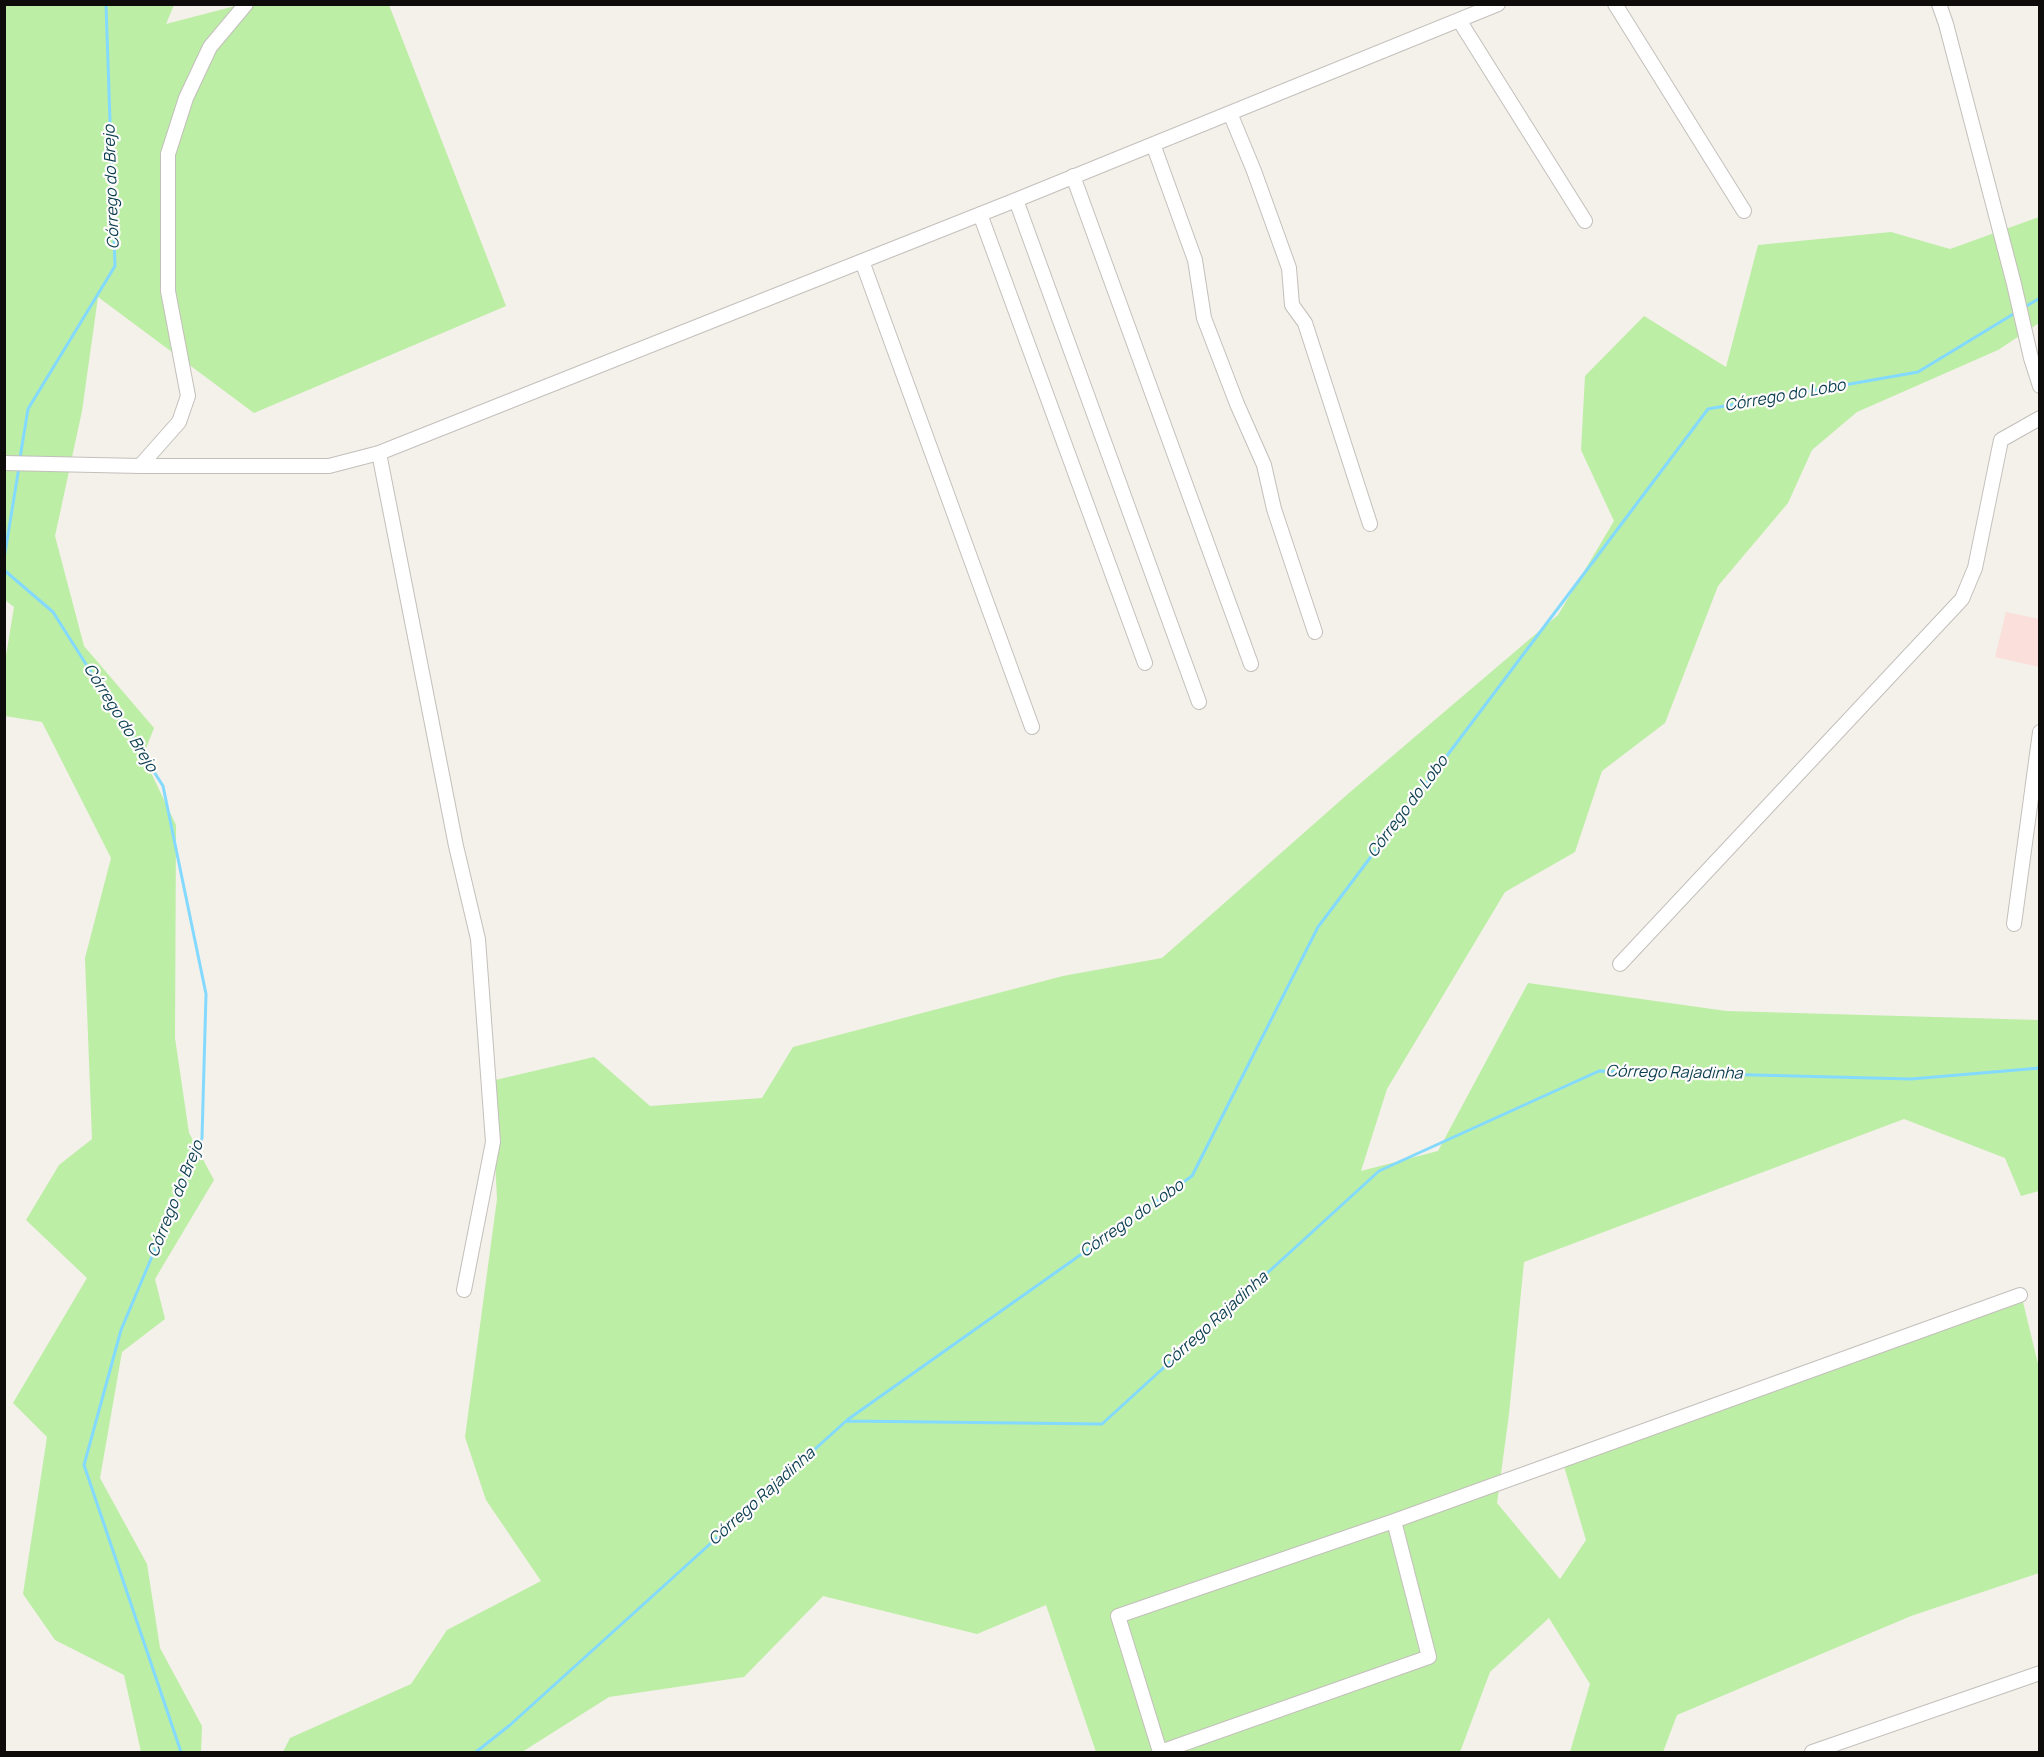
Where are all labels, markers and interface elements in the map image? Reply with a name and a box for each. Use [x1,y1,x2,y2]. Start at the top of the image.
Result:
water label: Córrego do Brejo [100,125,124,249]
water label: Córrego do Lobo [1723,376,1847,416]
water label: Córrego do Brejo [79,660,161,776]
water label: Córrego do Lobo [1363,752,1453,862]
water label: Córrego Rajadinha [1605,1062,1743,1084]
water label: Córrego do Brejo [144,1138,208,1260]
water label: Córrego do Lobo [1076,1176,1188,1262]
water label: Córrego Rajadinha [1158,1268,1272,1374]
water label: Córrego Rajadinha [705,1444,819,1550]

